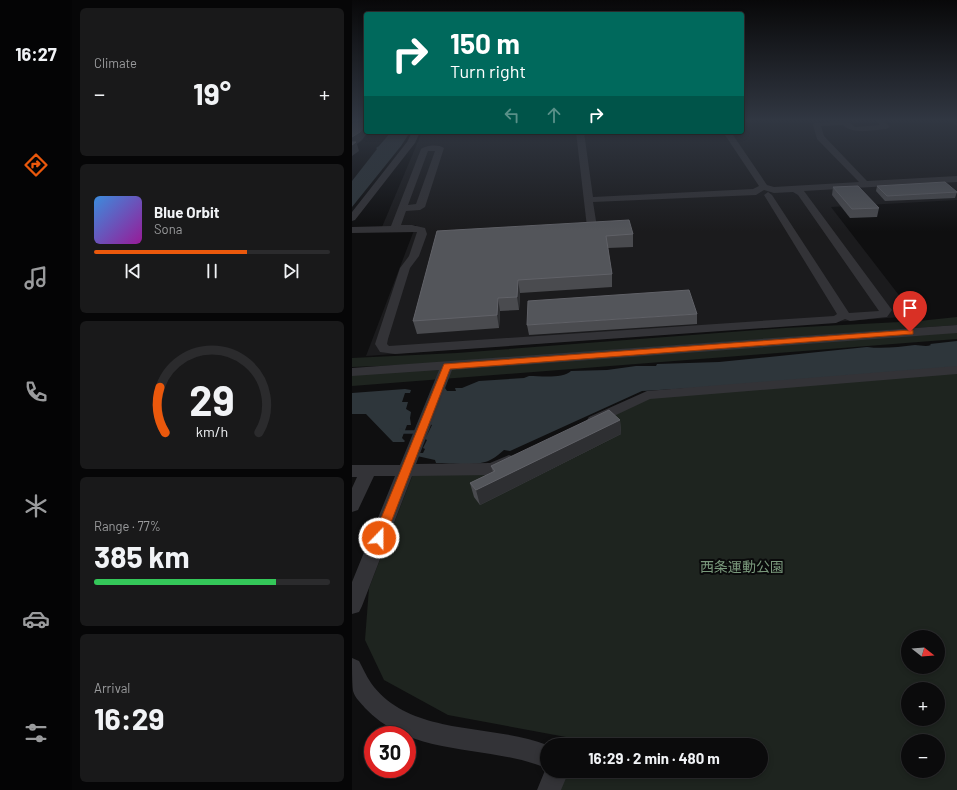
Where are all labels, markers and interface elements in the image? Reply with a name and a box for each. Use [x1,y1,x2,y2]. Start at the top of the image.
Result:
text: 150 m [450,26,520,60]
icon: right [384,28,436,80]
text: 16:27 [15,43,57,65]
text: Climate [94,55,137,71]
text: Turn right [450,60,526,82]
text: 19° [193,75,231,111]
text: − [94,80,105,106]
text: + [319,80,330,106]
icon: left [501,104,523,126]
icon: ahead [543,104,565,126]
icon: right [585,104,607,126]
icon: directions [22,151,50,179]
text: Blue Orbit [154,203,219,221]
text: Sona [154,221,182,237]
icon: previous [122,260,144,282]
icon: pause [201,260,223,282]
icon: next [280,260,302,282]
icon: music [22,264,50,292]
pin [893,291,927,332]
icon: arrive [899,297,921,319]
text: 29 [189,374,235,424]
icon: phone [22,378,50,406]
text: km/h [196,423,228,440]
icon: climate [22,492,50,520]
position arrow [358,517,400,559]
text: Range · 77% [94,518,161,534]
text: 385 km [94,538,190,574]
park label: 西条運動公園 [700,558,784,575]
icon: car [22,605,50,633]
north arrow [901,630,945,674]
map controls [901,630,945,778]
text: Arrival [94,680,130,696]
button: + [901,682,945,726]
text: 16:29 [94,700,164,736]
icon: filters [22,719,50,747]
speed limit sign: 30 [364,726,416,778]
button: − [901,734,945,778]
text: 16:29 · 2 min · 480 m [588,749,720,767]

